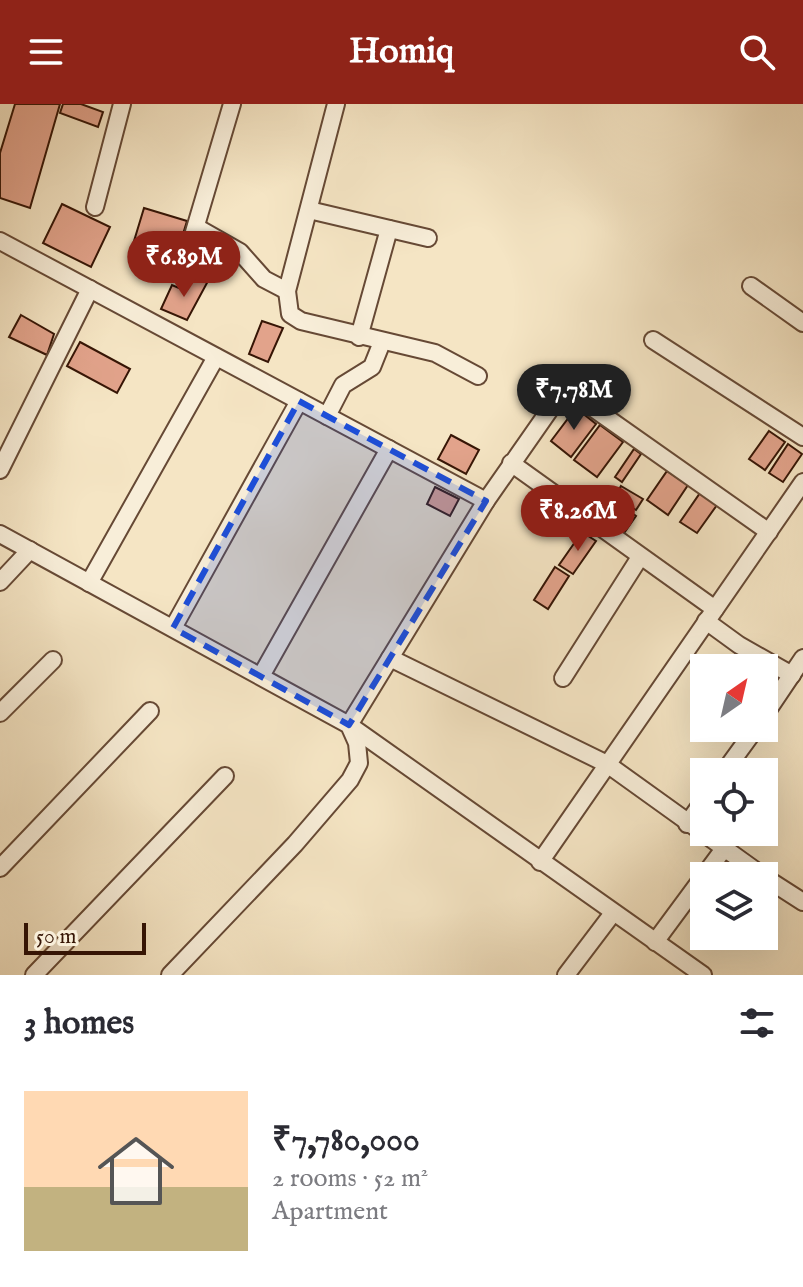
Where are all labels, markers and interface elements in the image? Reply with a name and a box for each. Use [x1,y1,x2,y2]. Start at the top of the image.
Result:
text: Homiq [349,29,454,75]
icon: menu [24,30,68,74]
icon: search [735,30,779,74]
pin: ₹6.89M [119,231,249,299]
text: ₹6.89M [145,240,223,273]
pin: ₹7.78M [509,364,639,432]
text: ₹7.78M [535,373,613,406]
pin: ₹8.26M [513,485,643,553]
text: ₹8.26M [539,494,617,527]
north arrow [690,654,778,742]
map controls [690,654,778,950]
button: locate [690,758,778,846]
button: layers [690,862,778,950]
scale bar [24,919,146,955]
text: 50 m [36,923,77,951]
icon: filters [735,1001,779,1045]
text: 3 homes [24,1002,134,1045]
text: ₹7,780,000 [272,1119,420,1162]
icon: home [88,1123,184,1219]
text: 2 rooms · 52 m² [272,1162,428,1195]
text: Apartment [272,1195,388,1228]

